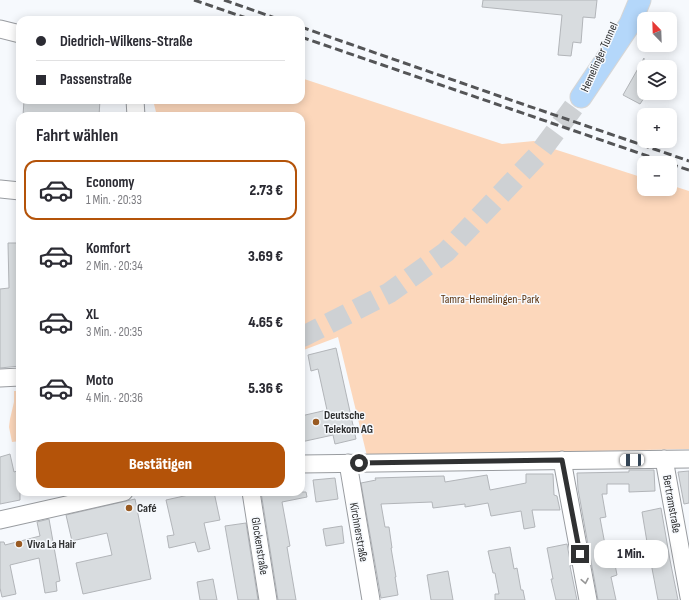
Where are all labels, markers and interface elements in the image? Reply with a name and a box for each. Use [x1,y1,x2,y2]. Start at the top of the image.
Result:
north arrow [637,12,677,52]
map controls [637,12,677,196]
street label: Hemelinger Tunnel [577,20,621,94]
text: Diedrich-Wilkens-Straße [60,32,193,51]
button: layers [637,60,677,100]
text: Passenstraße [60,70,132,89]
button: + [637,108,677,148]
text: Fahrt wählen [36,125,118,146]
button: − [637,156,677,196]
icon: car [38,172,74,208]
text: Economy [86,173,135,192]
text: 2.73 € [249,181,283,200]
text: 1 Min. · 20:33 [86,192,142,208]
icon: car [38,238,74,274]
text: Komfort [86,239,130,258]
text: 3.69 € [248,247,283,266]
text: 2 Min. · 20:34 [86,258,143,274]
park label: Tamra-Hemelingen-Park [441,292,540,307]
icon: car [38,304,74,340]
text: XL [86,305,99,324]
text: 4.65 € [248,313,283,332]
text: 3 Min. · 20:35 [86,324,143,340]
icon: car [38,370,74,406]
text: Moto [86,371,113,390]
text: 5.36 € [248,379,283,398]
text: 4 Min. · 20:36 [86,390,143,406]
place label: Deutsche Telekom AG [324,408,373,437]
marker: Deutsche Telekom AG [311,417,321,427]
button: Bestätigen [36,442,285,488]
route start [350,454,368,472]
car [620,454,644,466]
street label: Bertramstraße [659,474,684,534]
place label: Café [137,501,157,516]
street label: Kirchnerstraße [346,501,371,563]
marker: Café [124,503,134,513]
street label: Glockenstraße [248,516,271,576]
place label: Viva La Hair [27,537,76,552]
marker: Viva La Hair [14,539,24,549]
callout: 1 Min. [594,540,668,568]
route end [571,545,589,563]
text: 1 Min. [617,546,645,562]
one-way arrow [580,578,588,584]

